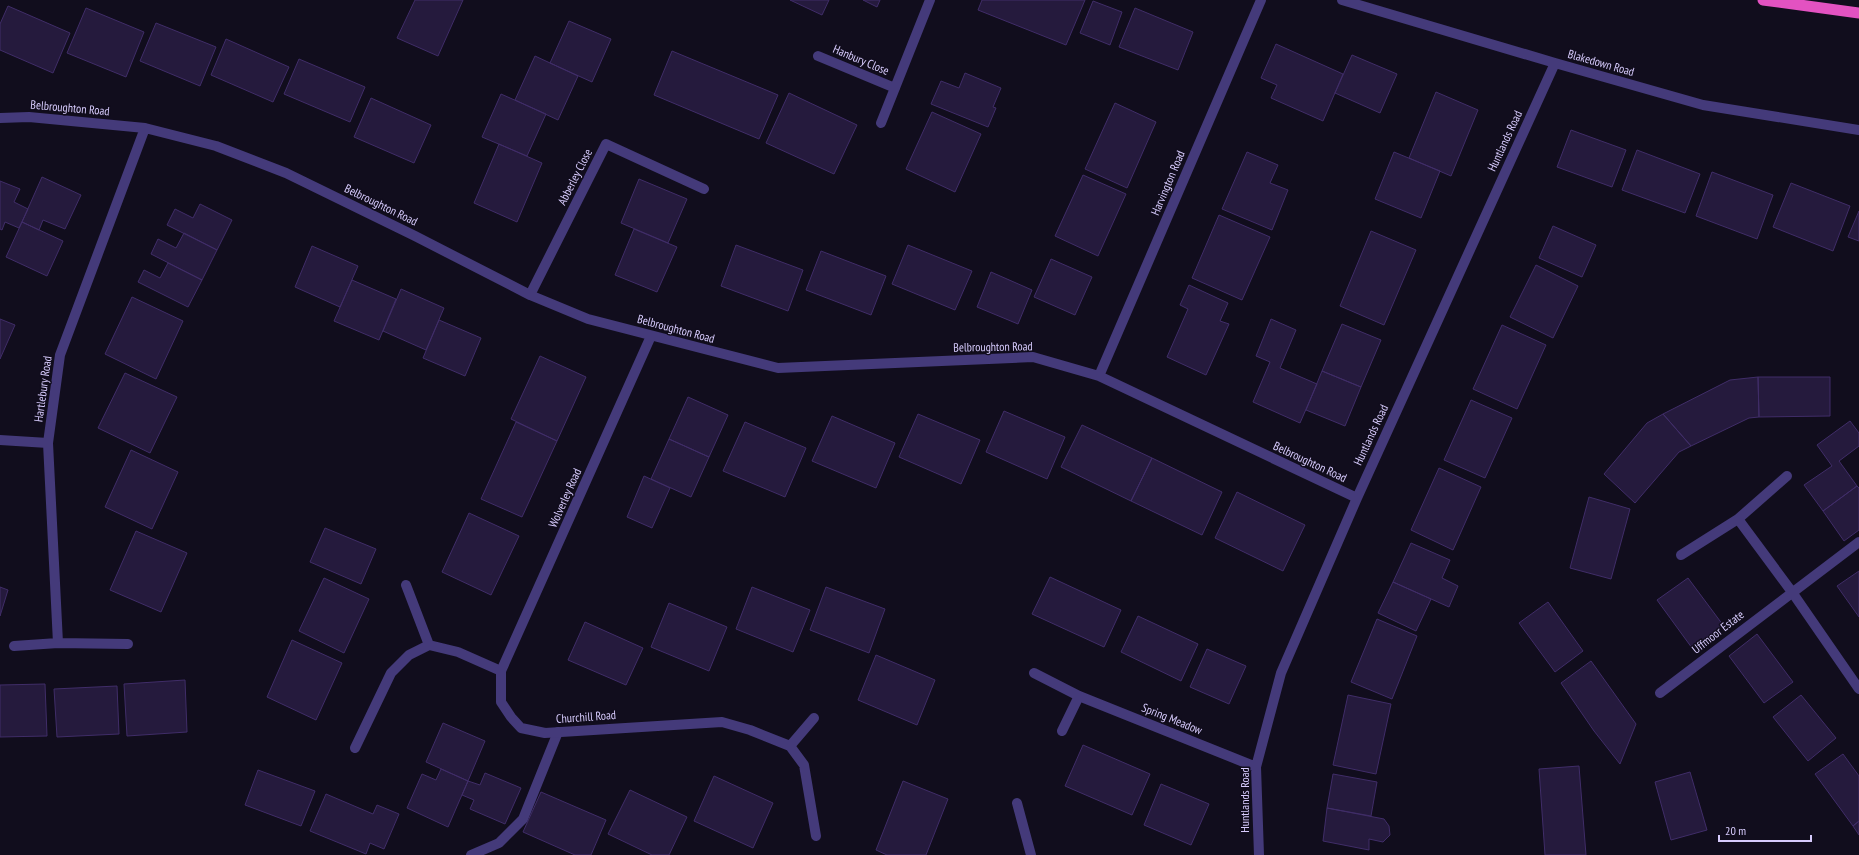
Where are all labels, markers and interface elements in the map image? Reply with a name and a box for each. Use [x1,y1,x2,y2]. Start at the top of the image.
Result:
street label: Hanbury Close [831,41,892,78]
street label: Blakedown Road [1566,46,1636,79]
street label: Belbroughton Road [30,97,110,118]
street label: Huntlands Road [1484,108,1525,174]
street label: Abberley Close [554,146,595,207]
street label: Harvington Road [1147,148,1188,217]
street label: Belbroughton Road [342,180,420,229]
street label: Belbroughton Road [636,311,716,346]
street label: Belbroughton Road [953,338,1033,355]
street label: Hartlebury Road [30,355,55,423]
street label: Huntlands Road [1350,402,1391,468]
street label: Belbroughton Road [1271,438,1349,485]
street label: Wolverley Road [545,466,584,530]
street label: Uffmoor Estate [1689,607,1747,657]
street label: Spring Meadow [1140,700,1206,738]
street label: Churchill Road [555,707,616,726]
street label: Huntlands Road [1237,767,1252,833]
scale bar [1719,817,1811,843]
text: 20 m [1725,823,1746,838]

